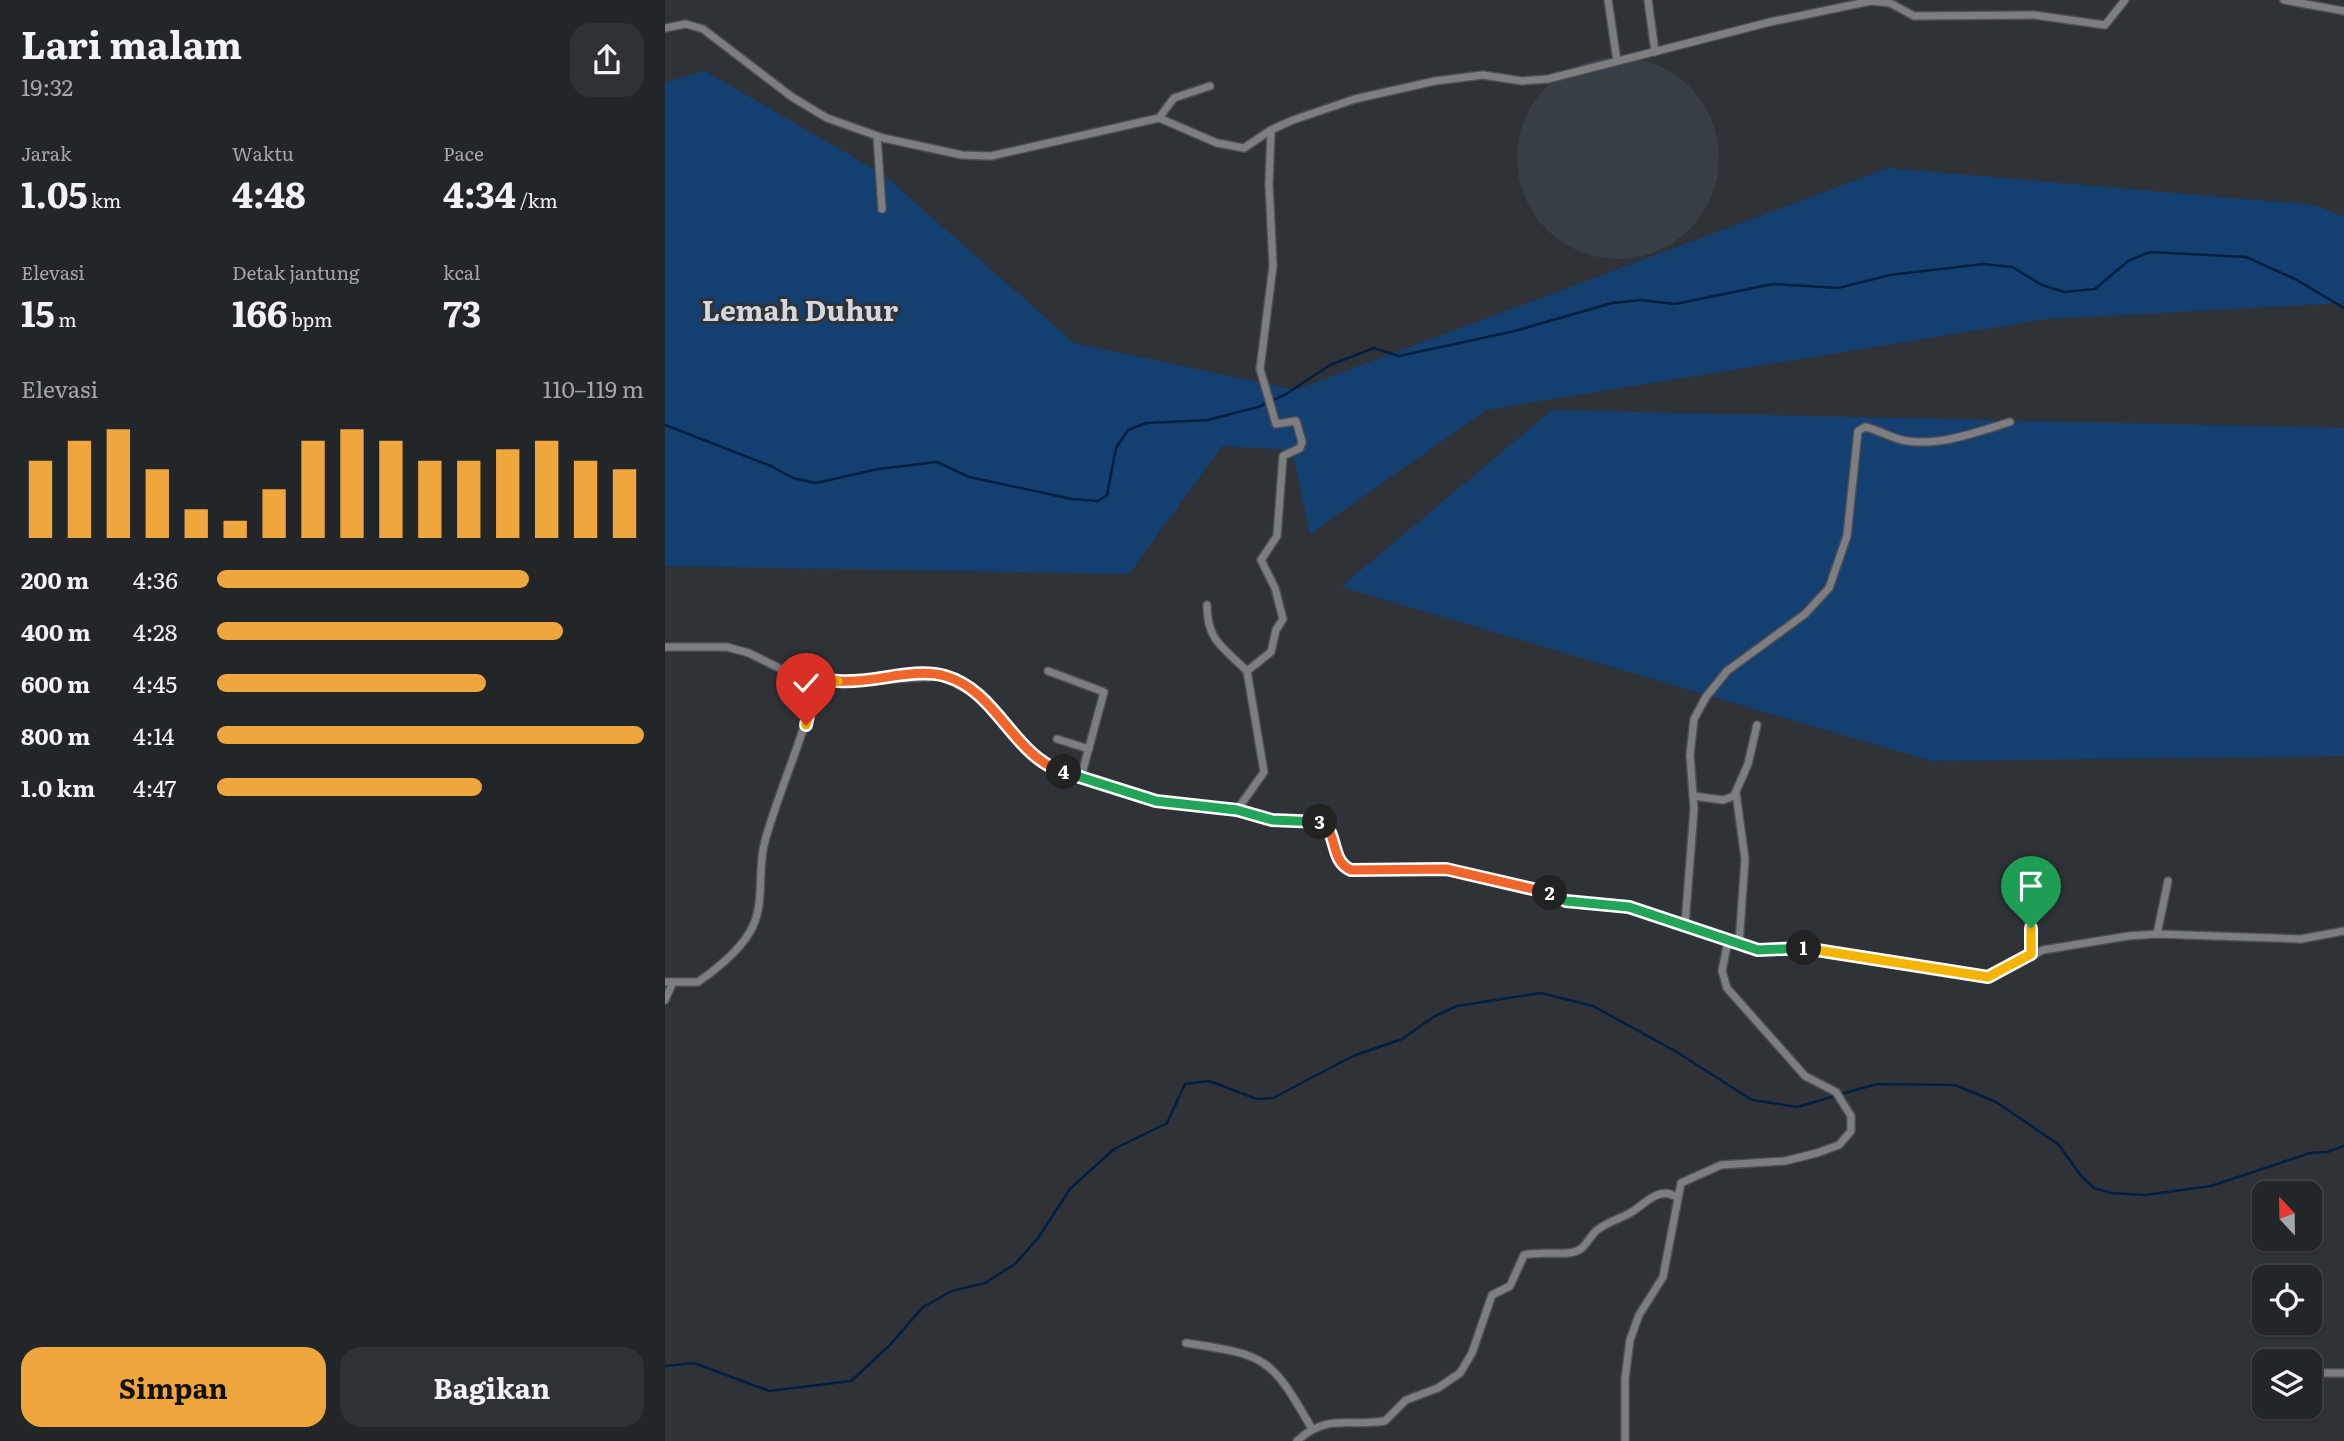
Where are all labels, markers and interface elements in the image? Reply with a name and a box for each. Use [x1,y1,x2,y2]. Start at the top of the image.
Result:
text: Lari malam [21,14,242,71]
button: share [570,23,644,97]
text: 19:32 [21,69,73,103]
text: Jarak [21,139,72,167]
text: Waktu [232,139,294,167]
text: Pace [443,139,484,167]
text: 1.05 [21,167,87,219]
text: 4:48 [232,167,306,219]
text: 4:34 [443,167,516,219]
text: km [87,186,121,214]
text: /km [516,186,558,214]
text: Elevasi [21,258,85,286]
text: Detak jantung [232,258,360,286]
text: kcal [443,258,480,286]
text: 15 [21,286,55,338]
text: 166 [232,286,287,338]
text: 73 [443,286,481,338]
district label: Lemah Duhur [702,288,898,330]
text: m [55,305,77,333]
text: bpm [287,305,332,333]
text: Elevasi [21,371,98,405]
text: 110–119 m [543,371,644,405]
text: 200 m [21,562,89,596]
text: 4:36 [133,562,178,596]
text: 400 m [21,614,91,648]
text: 4:28 [133,614,177,648]
pin [776,653,836,725]
icon: check [787,664,825,702]
text: 600 m [21,666,90,700]
text: 4:45 [133,666,177,700]
text: 800 m [21,718,90,752]
text: 4:14 [133,718,174,752]
pin: 4 [1047,754,1081,790]
text: 4 [1058,757,1069,785]
text: 1.0 km [21,770,95,804]
text: 4:47 [133,770,176,804]
pin: 3 [1303,804,1337,840]
text: 3 [1314,807,1325,835]
pin [2001,856,2061,928]
icon: arrive [2012,867,2050,905]
pin: 2 [1533,876,1568,910]
text: 2 [1544,878,1555,906]
pin: 1 [1787,930,1821,965]
text: 1 [1800,933,1807,961]
north arrow [2252,1181,2322,1251]
map controls [2252,1181,2322,1419]
button: locate [2252,1265,2322,1335]
button: Simpan [21,1347,326,1427]
button: Bagikan [340,1347,644,1427]
button: layers [2252,1349,2322,1419]

